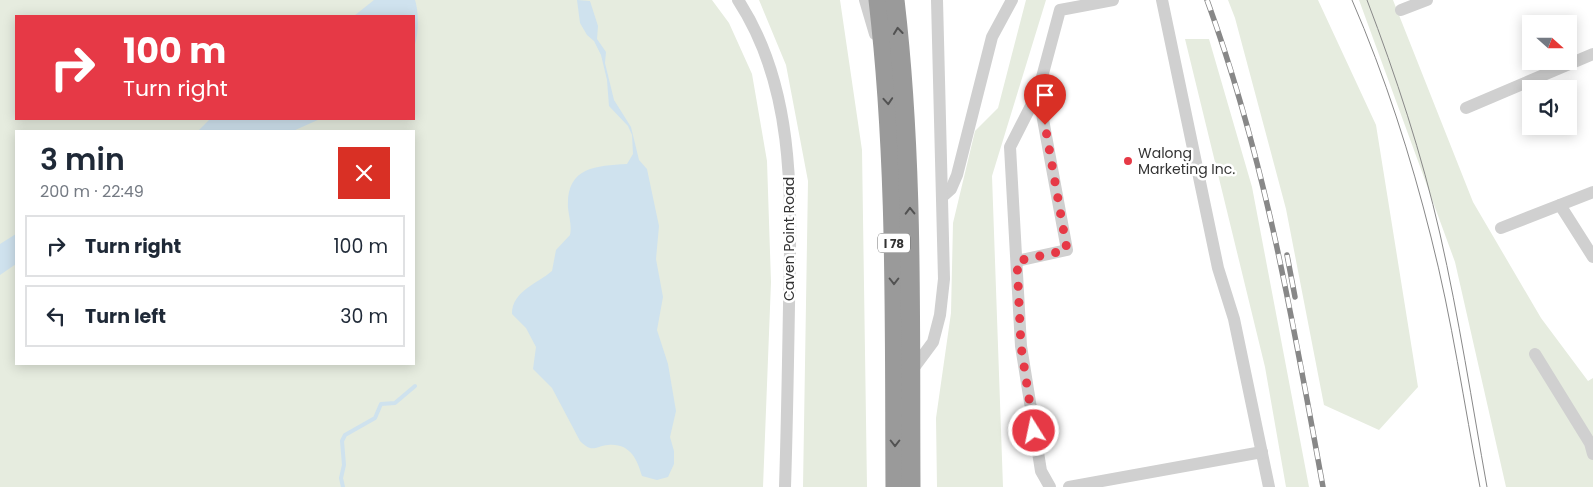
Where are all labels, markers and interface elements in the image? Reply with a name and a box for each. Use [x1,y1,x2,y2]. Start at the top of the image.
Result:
north arrow [1522,15,1578,70]
map controls [1522,15,1577,135]
text: 100 m [123,26,226,75]
one-way arrow [893,27,904,35]
icon: right [40,35,105,100]
text: Turn right [123,73,228,104]
pin [1024,74,1066,125]
button: sound [1522,80,1577,135]
icon: arrive [1031,81,1059,109]
one-way arrow [883,97,894,105]
text: 3 min [40,138,125,181]
place label: Walong Marketing Inc. [1138,143,1235,179]
button: close [338,147,390,199]
marker: Walong Marketing Inc. [1122,155,1134,167]
street label: Caven Point Road [779,177,799,301]
text: 200 m · 22:49 [40,180,144,203]
one-way arrow [905,207,915,214]
icon: right [42,232,70,260]
text: Turn right [85,233,181,260]
text: 100 m [333,233,388,260]
road number: I 78 [878,234,910,252]
one-way arrow [889,277,899,285]
icon: left [42,302,70,330]
text: Turn left [85,303,166,330]
text: 30 m [340,303,388,330]
position arrow [1007,404,1059,456]
one-way arrow [890,440,900,447]

